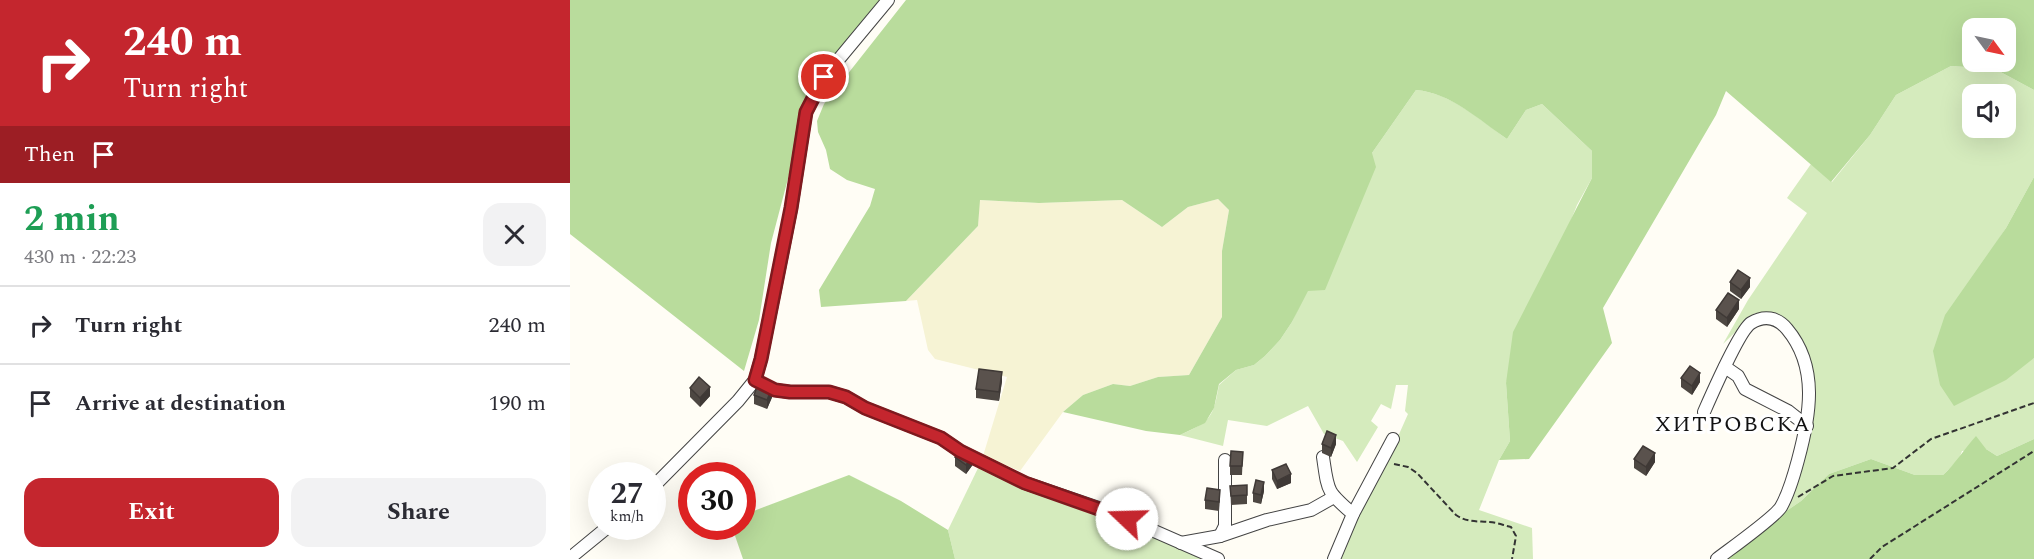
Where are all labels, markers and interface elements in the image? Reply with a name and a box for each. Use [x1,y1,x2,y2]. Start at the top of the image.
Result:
text: 240 m [123,11,242,74]
north arrow [1962,18,2016,72]
map controls [1962,18,2016,138]
icon: right [24,24,102,102]
pin [798,51,849,102]
icon: arrive [807,60,840,93]
text: Turn right [123,68,248,110]
button: sound [1962,84,2016,138]
text: Then [24,138,75,171]
icon: arrive [87,138,120,171]
text: 2 min [24,192,120,247]
button: close [483,203,546,266]
text: 430 m · 22:23 [24,242,136,272]
icon: right [24,309,57,342]
text: Turn right [75,309,182,342]
text: 240 m [489,309,546,342]
icon: arrive [24,387,57,420]
text: Arrive at destination [75,387,286,420]
text: 190 m [489,387,546,420]
district label: ХИТРОВСКА [1655,408,1811,441]
speed limit sign: 30 [678,462,756,540]
text: 27 [610,471,644,517]
button: Exit [24,478,279,547]
button: Share [291,478,546,547]
position arrow [1095,487,1159,551]
text: km/h [610,505,644,528]

